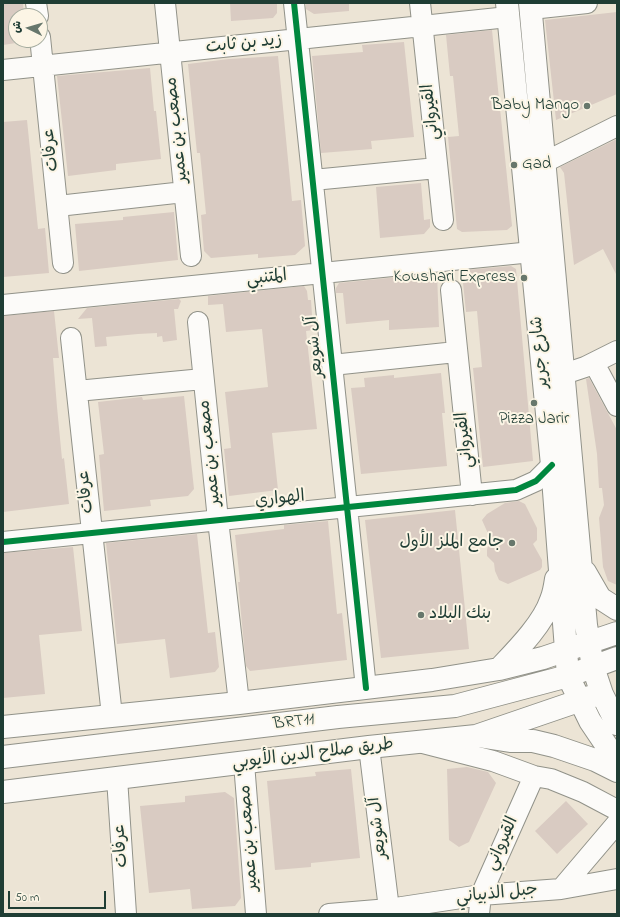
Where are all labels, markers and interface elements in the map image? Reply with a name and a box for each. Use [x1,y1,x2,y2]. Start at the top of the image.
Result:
north arrow [8,8,48,48]
text: ش [9,20,26,34]
street label: زيد بن ثابت [205,31,283,59]
street label: مصعب بن عمير [162,76,194,184]
street label: القيرواني [419,83,445,141]
place label: Baby Mango [491,96,579,116]
marker: Baby Mango [582,101,592,111]
street label: عرفات [40,128,64,172]
place label: Gad [522,155,551,175]
marker: Gad [509,160,519,170]
street label: المتنبي [246,267,288,291]
place label: Koushari Express [393,268,516,288]
marker: Koushari Express [519,273,529,283]
street label: آل شويعر [303,315,329,379]
street label: شارع جرير [528,315,554,389]
marker: Pizza Jarir [529,398,539,408]
street label: مصعب بن عمير [195,399,227,507]
place label: Pizza Jarir [499,410,569,430]
street label: القيرواني [453,411,479,469]
street label: عرفات [75,470,99,514]
street label: الهواري [254,487,306,513]
place label: جامع الملز الأول [399,533,504,553]
marker: جامع الملز الأول [507,538,517,548]
place label: بنك البلاد [429,605,491,625]
marker: بنك البلاد [416,610,426,620]
street label: BRT11 [272,710,316,736]
street label: طريق صلاح الدين الأيوبي [231,735,395,775]
street label: مصعب بن عمير [236,784,264,892]
street label: آل شويعر [365,796,393,860]
street label: القيرواني [482,814,524,874]
street label: عرفات [110,824,134,868]
street label: جبل الذبياني [455,881,539,909]
scale bar [10,883,108,909]
text: 50 m [15,889,39,907]

